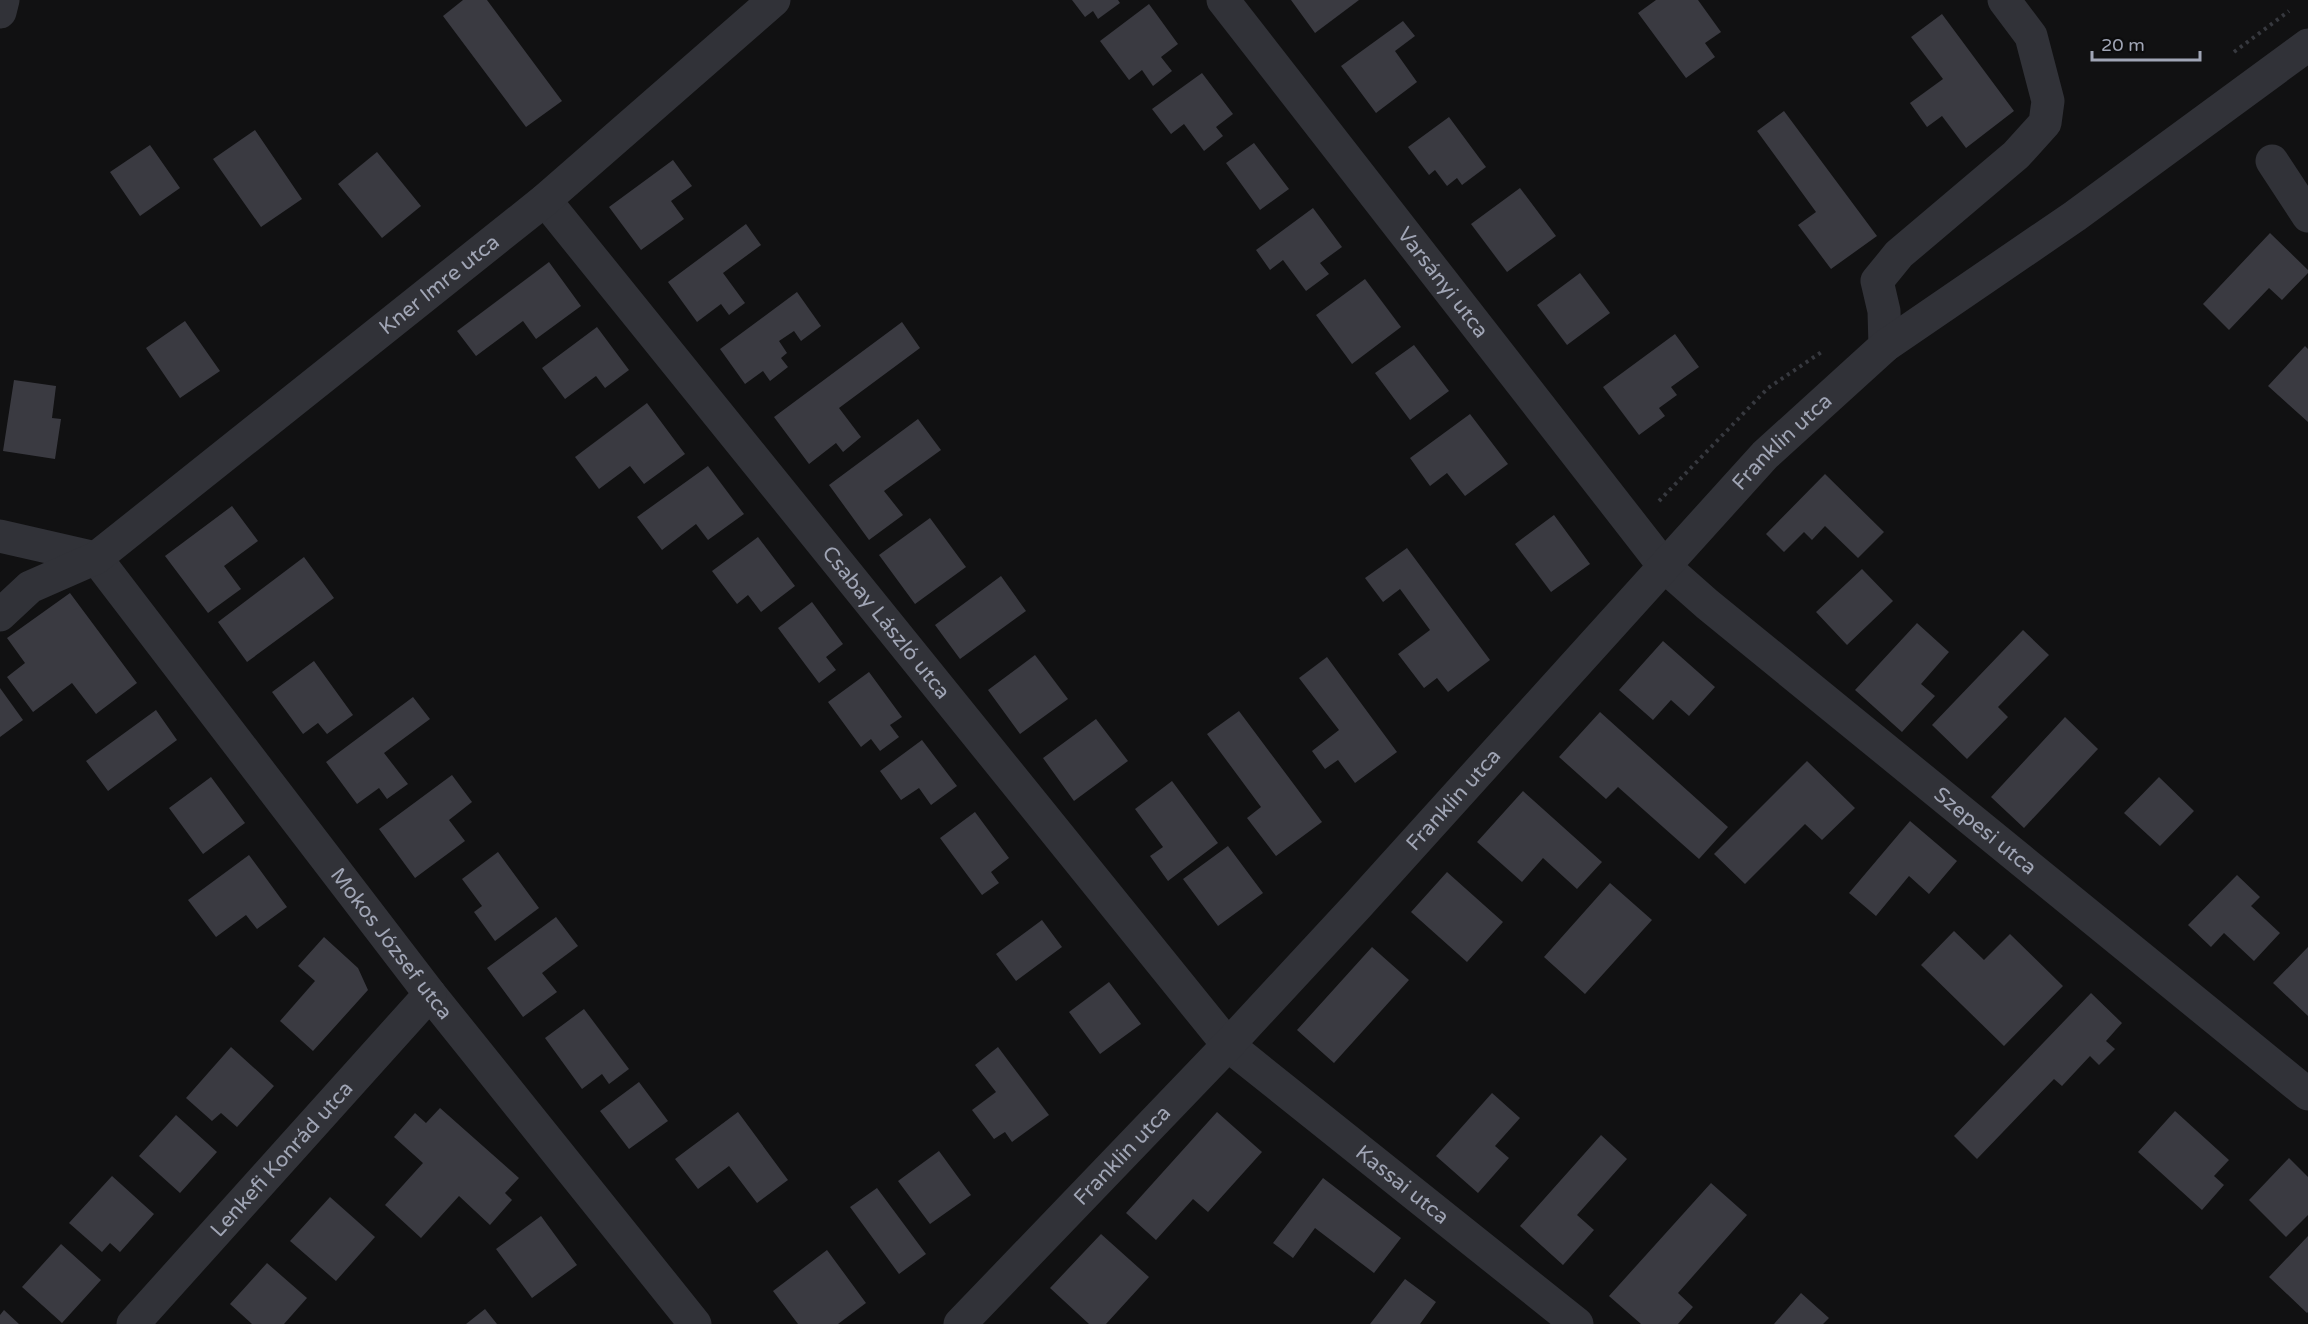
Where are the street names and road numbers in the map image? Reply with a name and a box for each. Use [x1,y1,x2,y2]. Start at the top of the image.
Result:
street label: Varsányi utca [1392,222,1494,343]
street label: Kner Imre utca [374,229,504,340]
street label: Franklin utca [1727,388,1837,495]
street label: Csabay László utca [817,541,956,704]
street label: Franklin utca [1401,743,1506,856]
street label: Szepesi utca [1929,782,2042,880]
street label: Mokos József utca [325,863,458,1024]
street label: Lenkefi Konrád utca [205,1076,358,1242]
street label: Franklin utca [1068,1100,1176,1210]
street label: Kassai utca [1351,1140,1454,1229]

